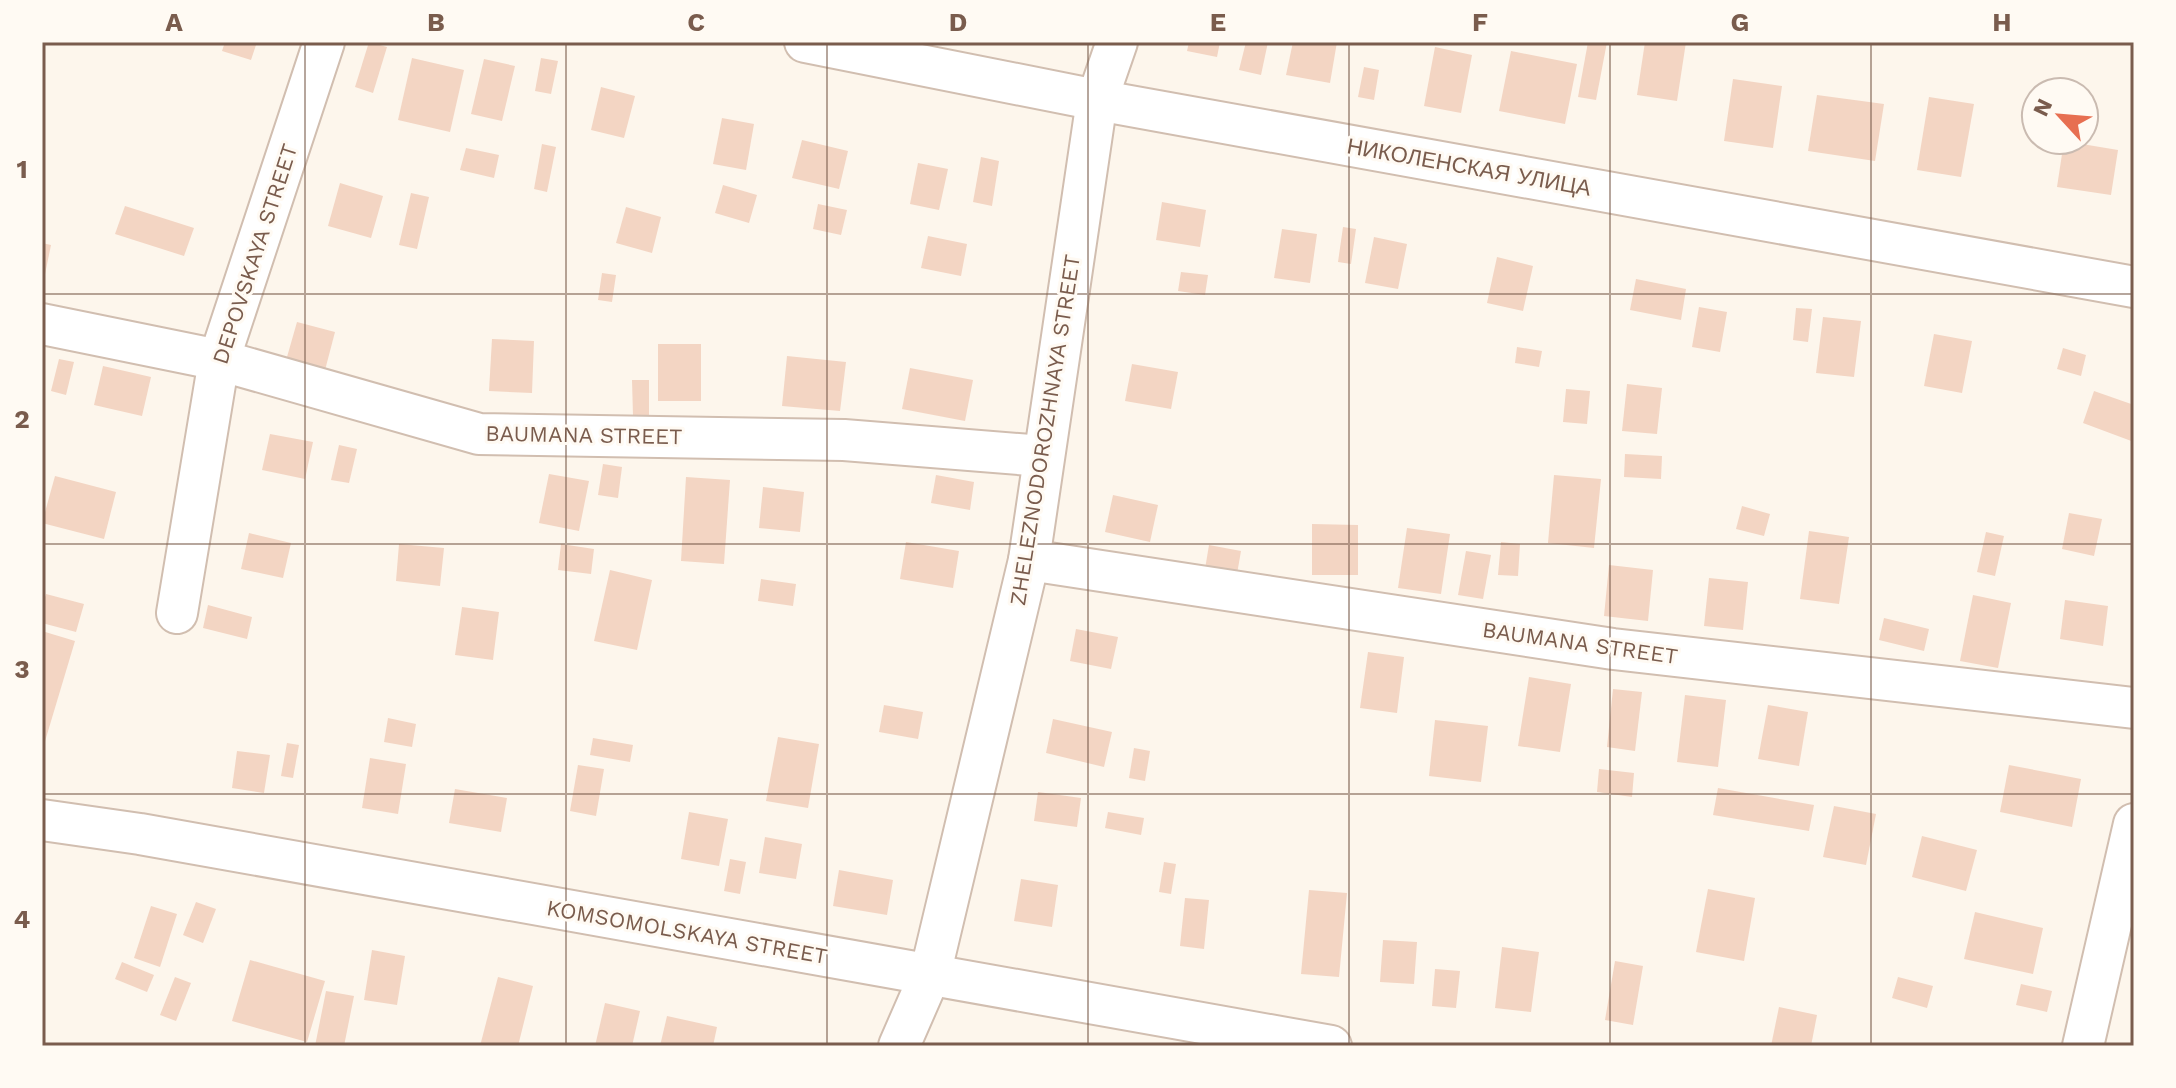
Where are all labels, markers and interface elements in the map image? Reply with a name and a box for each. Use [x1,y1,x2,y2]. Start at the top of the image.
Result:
text: A [165,7,183,37]
text: B [427,7,445,37]
text: C [687,7,705,37]
text: D [949,7,967,37]
text: E [1210,7,1226,37]
text: F [1472,7,1488,37]
text: G [1731,7,1749,37]
text: H [1992,7,2012,37]
north arrow [2020,76,2100,156]
text: N [2028,95,2057,120]
street label: НИКОЛЕНСКАЯ УЛИЦА [1345,133,1593,201]
street label: DEPOVSKAYA STREET [208,141,302,367]
text: 1 [16,154,28,184]
street label: ZHELEZNODOROZHNAYA STREET [1005,253,1085,607]
text: 2 [14,404,30,434]
street label: BAUMANA STREET [485,421,683,449]
street label: BAUMANA STREET [1481,617,1679,669]
text: 3 [14,654,30,684]
street label: KOMSOMOLSKAYA STREET [545,895,829,969]
text: 4 [14,904,31,934]

